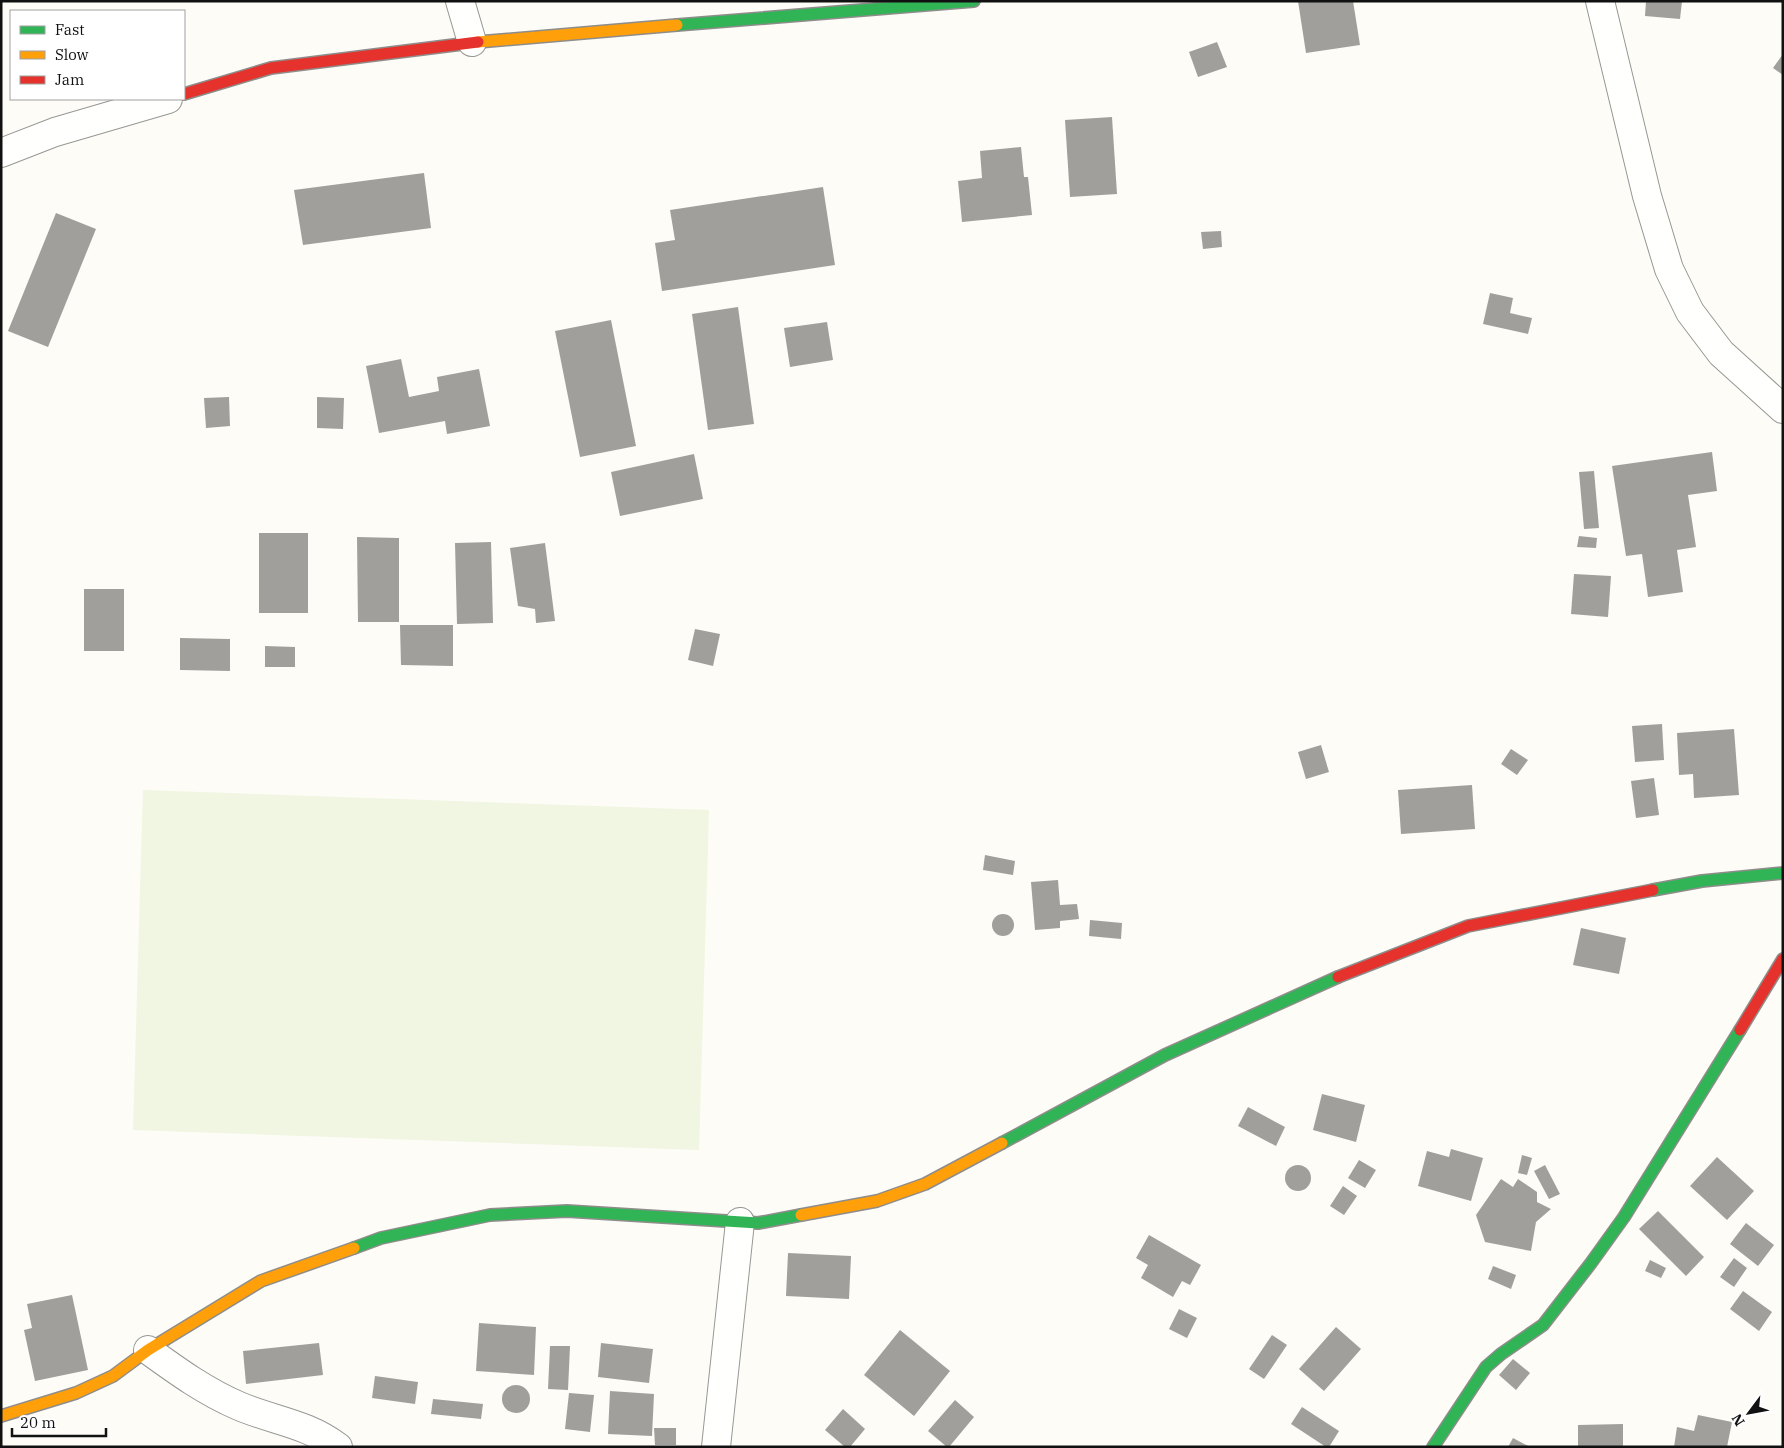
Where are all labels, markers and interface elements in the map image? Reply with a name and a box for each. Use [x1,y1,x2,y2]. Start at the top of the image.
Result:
legend [10,10,185,100]
text: Fast [55,20,85,39]
text: Slow [55,45,89,64]
text: Jam [55,70,84,89]
north arrow [1724,1388,1774,1438]
scale bar [12,1406,106,1438]
text: N [1727,1410,1749,1429]
text: 20 m [20,1413,56,1432]

